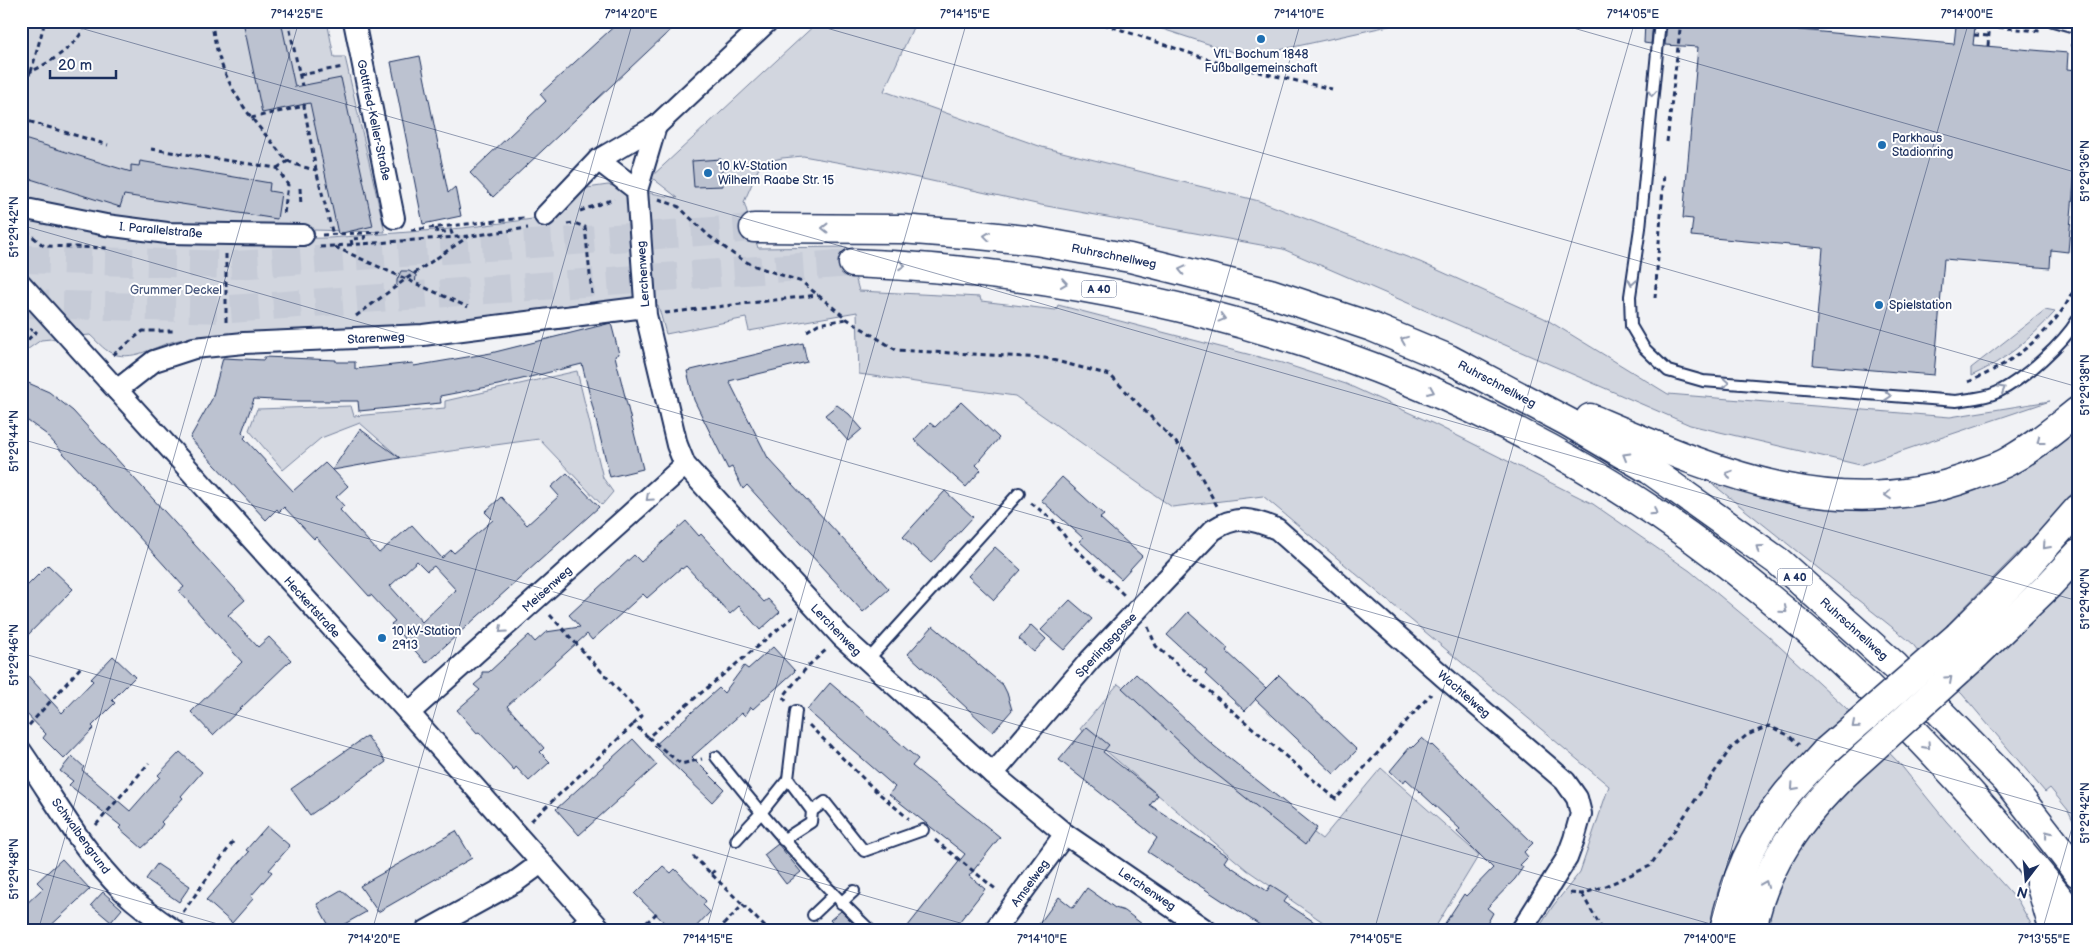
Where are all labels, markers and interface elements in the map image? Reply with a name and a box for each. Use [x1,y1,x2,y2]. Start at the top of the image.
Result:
text: 7°14'25"E [271,7,323,22]
text: 7°14'20"E [605,7,657,22]
text: 7°14'15"E [940,7,990,22]
text: 7°14'10"E [1274,7,1324,22]
text: 7°14'05"E [1607,7,1659,22]
text: 7°14'00"E [1941,7,1993,22]
marker: VfL Bochum 1848 Fußballgemeinschaft [1255,33,1267,45]
place label: VfL Bochum 1848 Fußballgemeinschaft [1204,47,1318,76]
scale bar [50,48,116,80]
text: 20 m [58,56,92,75]
street label: Gottfried-Keller-Straße [353,58,394,182]
one-way arrow [1647,89,1658,97]
place label: Parkhaus Stadionring [1892,131,1954,160]
marker: Parkhaus Stadionring [1876,139,1888,151]
text: 51°29'36"N [2078,140,2093,202]
place label: 10 kV-Station Wilhelm Raabe Str. 15 [718,159,834,188]
marker: 10 kV-Station Wilhelm Raabe Str. 15 [702,167,714,179]
text: 51°29'42"N [7,196,22,258]
street label: I. Parallelstraße [119,219,203,242]
one-way arrow [821,223,828,233]
one-way arrow [983,231,991,242]
street label: Lerchenweg [634,240,653,308]
street label: Ruhrschnellweg [1070,241,1158,272]
one-way arrow [898,260,906,271]
one-way arrow [1178,265,1187,276]
one-way arrow [1060,277,1068,288]
one-way arrow [1627,277,1637,286]
road number: A 40 [1082,280,1116,298]
park label: Grummer Deckel [130,283,222,298]
place label: Spielstation [1889,298,1952,313]
marker: Spielstation [1873,299,1885,311]
one-way arrow [1218,312,1226,322]
street label: Starenweg [347,330,405,347]
one-way arrow [1400,336,1409,347]
text: 51°29'38"N [2078,354,2093,416]
street label: Ruhrschnellweg [1455,358,1538,411]
one-way arrow [1722,378,1730,389]
one-way arrow [1426,385,1435,396]
one-way arrow [1997,385,2006,395]
one-way arrow [1884,390,1892,401]
text: 51°29'44"N [7,410,22,472]
one-way arrow [2036,435,2045,444]
one-way arrow [1622,452,1631,462]
one-way arrow [1725,469,1733,479]
one-way arrow [1884,489,1892,500]
one-way arrow [645,492,654,501]
one-way arrow [1648,506,1658,515]
one-way arrow [2043,541,2052,550]
one-way arrow [1755,545,1765,554]
street label: Meisenweg [519,563,575,616]
road number: A 40 [1778,568,1812,586]
text: 51°29'40"N [2078,568,2093,630]
street label: Heckertstraße [280,574,343,641]
street label: Ruhrschnellweg [1817,595,1891,664]
street label: Lerchenweg [807,601,864,660]
one-way arrow [1778,605,1787,614]
street label: Sperlingsgasse [1072,610,1140,681]
text: 51°29'46"N [7,624,22,686]
place label: 10 kV-Station 2913 [392,624,462,653]
one-way arrow [499,624,508,633]
marker: 10 kV-Station 2913 [376,632,388,644]
street label: Wachtelweg [1434,667,1493,721]
one-way arrow [1943,676,1952,685]
one-way arrow [1852,720,1861,729]
one-way arrow [1921,740,1930,749]
one-way arrow [1791,781,1800,790]
text: 51°29'42"N [2078,782,2093,844]
street label: Schwalbengrund [48,796,113,877]
one-way arrow [2045,830,2054,840]
text: 51°29'48"N [7,838,22,900]
north arrow [2002,854,2052,904]
street label: Amselweg [1008,857,1053,910]
street label: Lerchenweg [1115,865,1179,914]
one-way arrow [1759,880,1769,889]
text: N [2015,882,2030,902]
text: 7°14'20"E [348,932,400,947]
text: 7°14'15"E [683,932,733,947]
text: 7°14'10"E [1017,932,1067,947]
text: 7°14'05"E [1350,932,1402,947]
text: 7°14'00"E [1684,932,1736,947]
text: 7°13'55"E [2018,932,2070,947]

